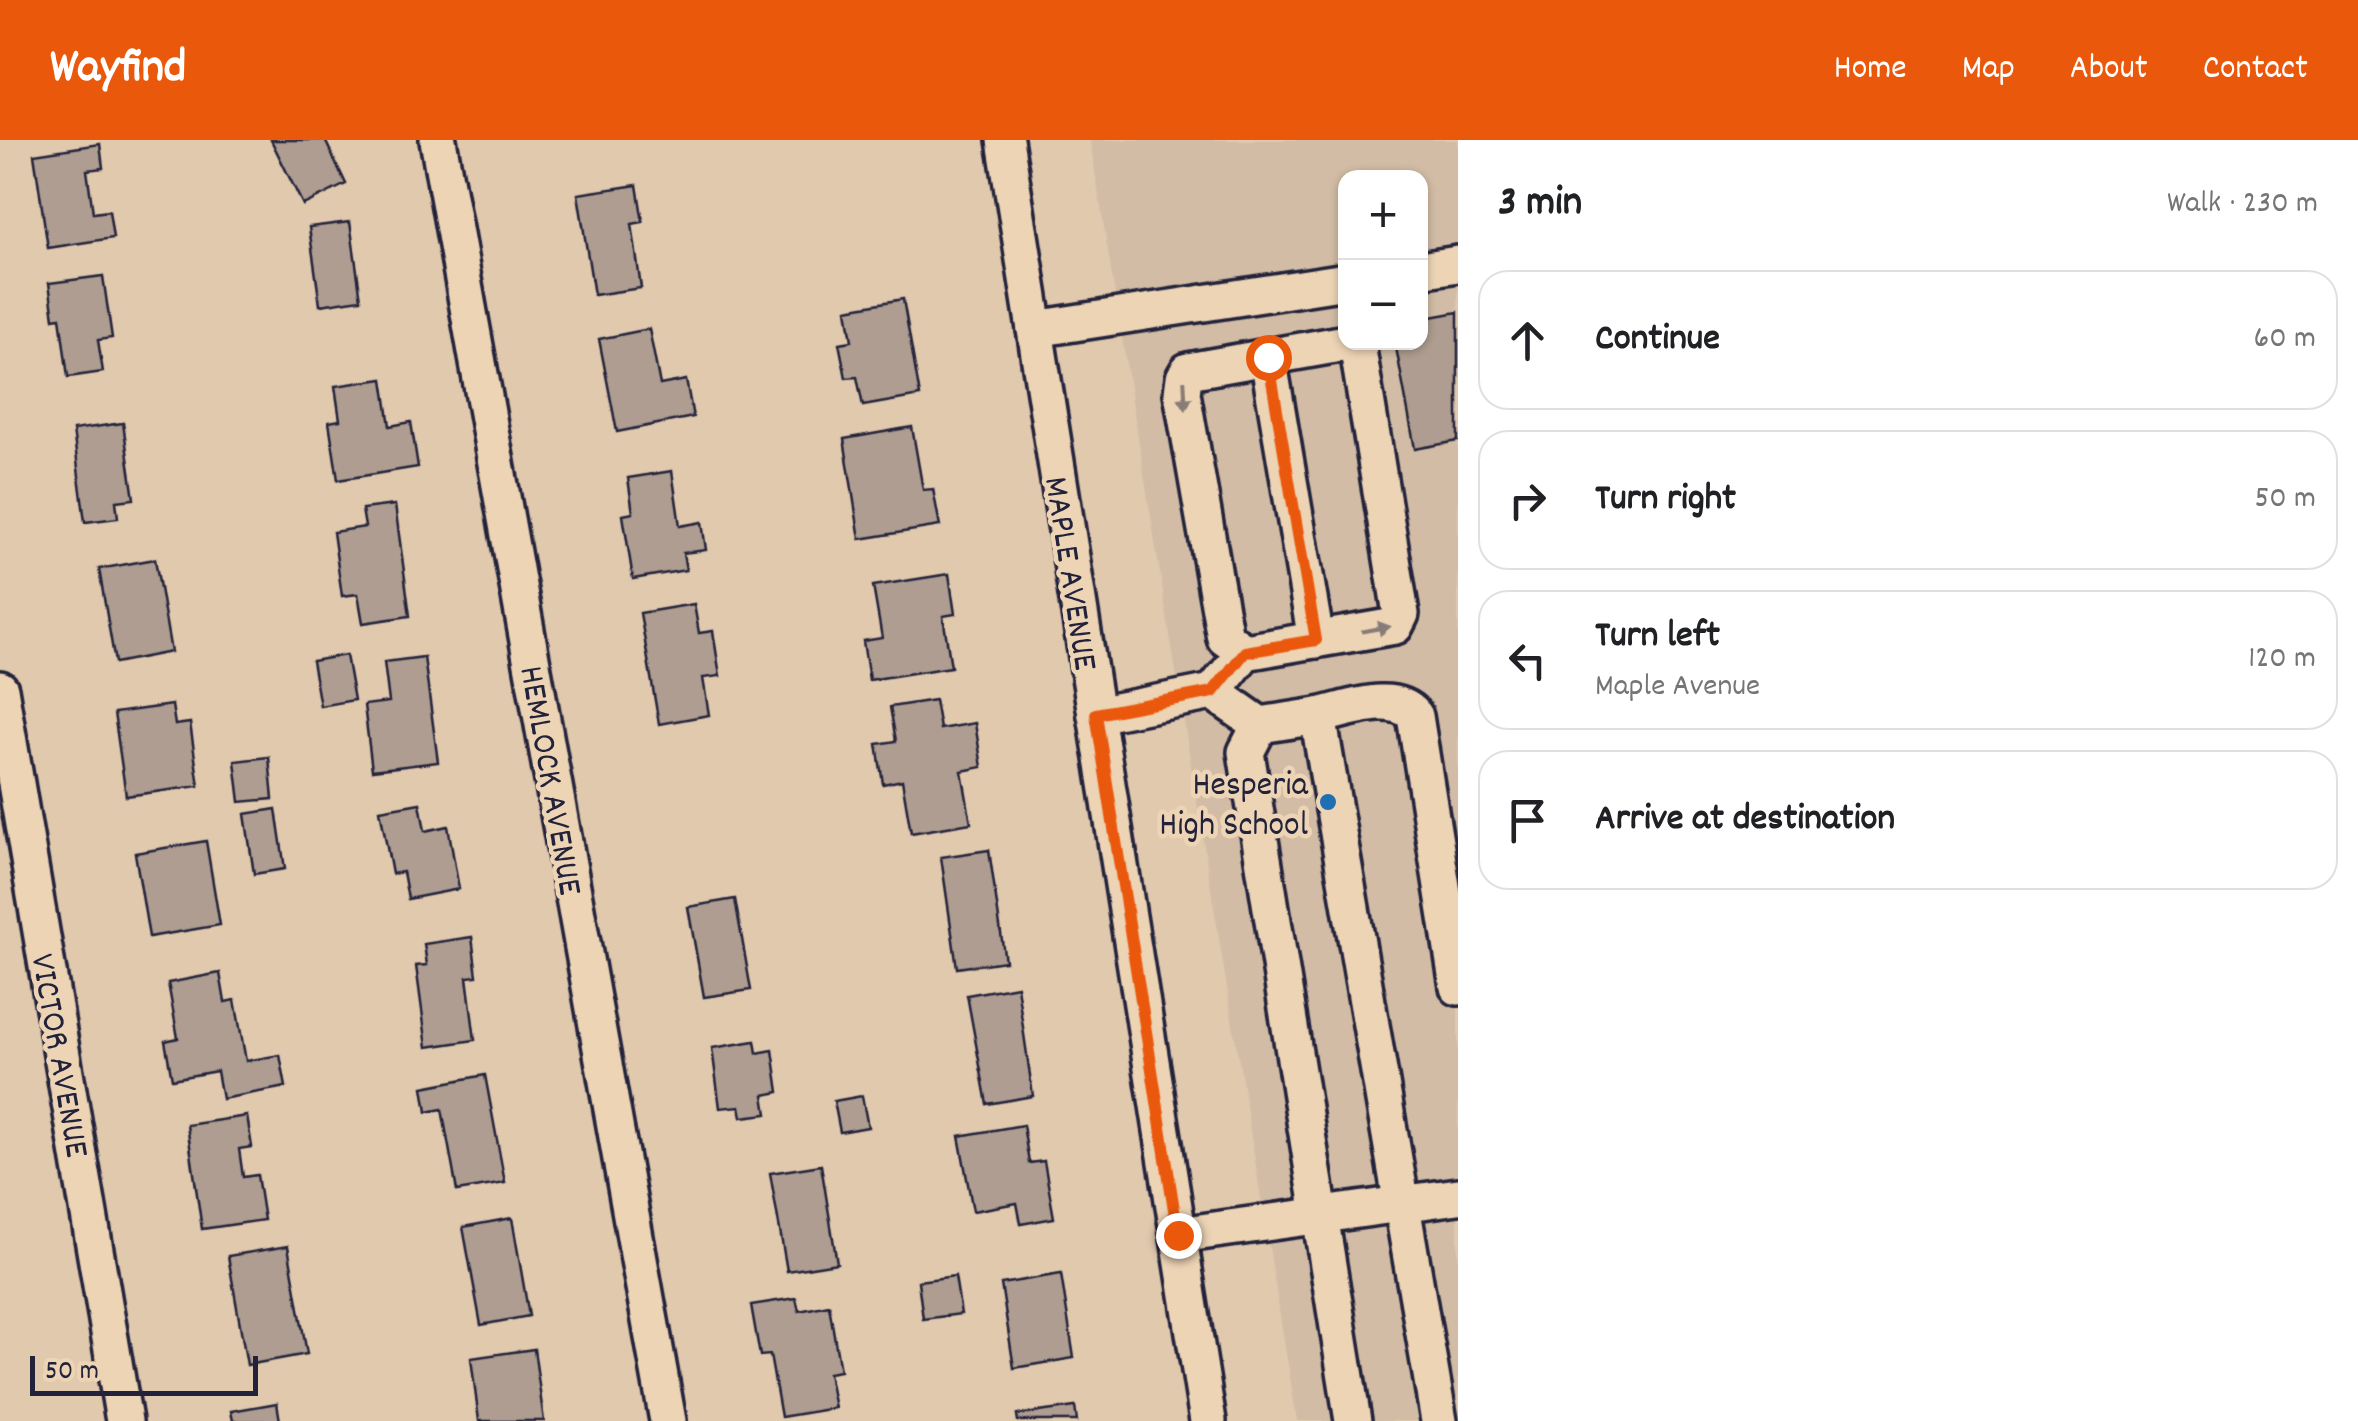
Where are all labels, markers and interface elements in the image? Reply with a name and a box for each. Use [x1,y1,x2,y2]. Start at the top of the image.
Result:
text: Wayfind [50,36,186,105]
text: Home [1834,45,1907,95]
text: Map [1962,45,2015,95]
text: About [2070,45,2148,95]
text: Contact [2203,45,2308,95]
map controls [1338,170,1428,350]
button: + [1338,170,1428,260]
text: 3 min [1498,175,1582,235]
text: Walk · 230 m [2167,182,2318,228]
button: − [1338,260,1428,350]
icon: ahead [1500,313,1555,368]
text: Continue [1595,313,1720,368]
text: 60 m [2254,317,2316,363]
route start [1246,335,1292,381]
one-way arrow [1177,380,1193,412]
street label: MAPLE AVENUE [1028,473,1108,674]
icon: right [1500,473,1555,528]
text: Turn right [1595,473,1736,528]
text: 50 m [2254,477,2316,523]
text: Turn left [1595,610,1720,665]
one-way arrow [1360,621,1392,636]
icon: left [1500,633,1555,688]
text: 120 m [2248,637,2316,683]
street label: HEMLOCK AVENUE [503,662,593,900]
text: Maple Avenue [1595,665,1760,711]
place label: Hesperia High School [1159,762,1309,852]
marker: Hesperia High School [1317,791,1339,813]
icon: arrive [1500,793,1555,848]
text: Arrive at destination [1595,793,1895,848]
street label: VICTOR AVENUE [15,950,100,1162]
route end [1156,1213,1202,1259]
scale bar [30,1351,258,1396]
text: 50 m [45,1353,99,1393]

